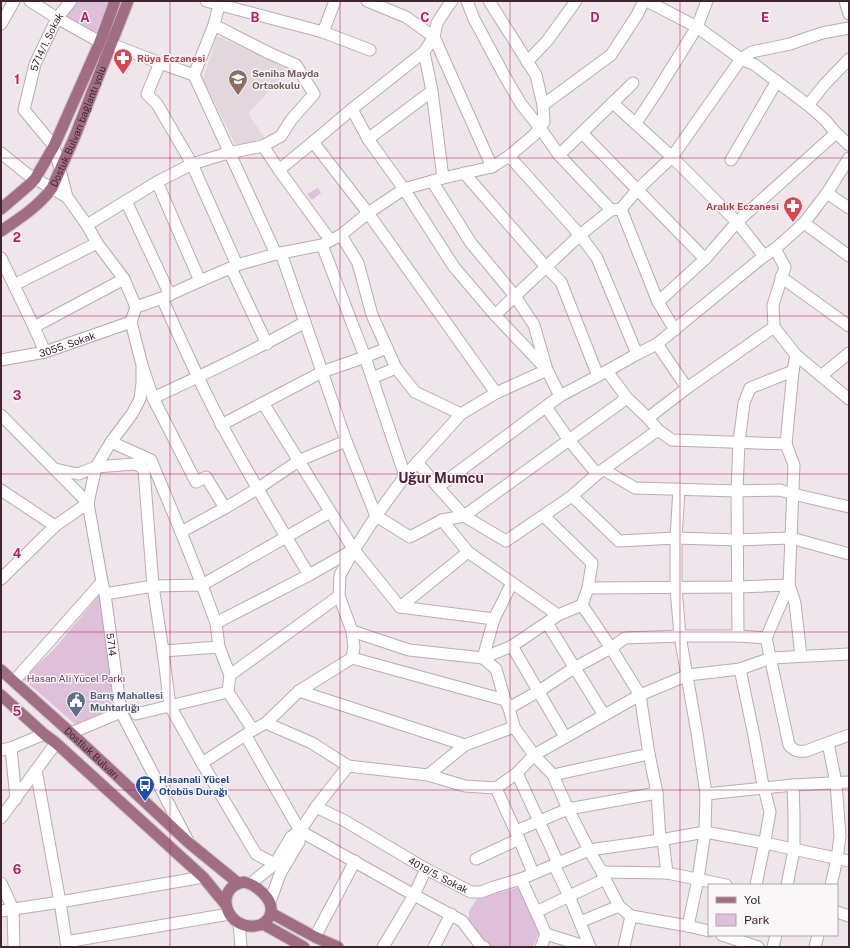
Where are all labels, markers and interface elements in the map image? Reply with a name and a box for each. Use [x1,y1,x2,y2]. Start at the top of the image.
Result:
street label: 5714/1. Sokak [27,9,66,72]
text: A [80,10,90,25]
text: B [251,10,260,25]
text: C [420,10,430,25]
text: D [590,10,600,25]
text: E [761,10,769,25]
pharmacy icon: Rüya Eczanesi [112,47,134,75]
place label: Rüya Eczanesi [137,52,206,64]
street label: Dostuk Bulvarı bağlantı yolu [47,64,108,189]
place label: Seniha Mayda Ortaokulu [252,67,319,91]
school or university icon: Seniha Mayda Ortaokulu [227,68,249,96]
text: 1 [14,72,20,87]
pharmacy icon: Aralık Eczanesi [782,195,804,223]
place label: Aralık Eczanesi [706,200,779,212]
text: 2 [13,230,21,245]
street label: 3055. Sokak [38,329,97,359]
text: 3 [13,388,22,403]
district label: Uğur Mumcu [398,470,484,486]
text: 4 [13,546,22,561]
street label: 5714 [104,632,119,657]
park label: Hasan Ali Yücel Parkı [27,672,125,684]
place label: Barış Mahallesi Muhtarlığı [90,689,163,713]
public building icon: Barış Mahallesi Muhtarlığı [65,690,87,718]
text: 5 [13,704,22,719]
street label: Dostluk Bulvarı [62,724,122,781]
place label: Hasanali Yücel Otobüs Durağı [159,773,230,797]
bus stop icon: Hasanali Yücel Otobüs Durağı [134,774,156,802]
street label: 4019/5. Sokak [406,854,471,896]
text: 6 [13,862,22,877]
legend [708,884,838,936]
text: Yol [744,893,761,907]
text: Park [744,913,770,927]

